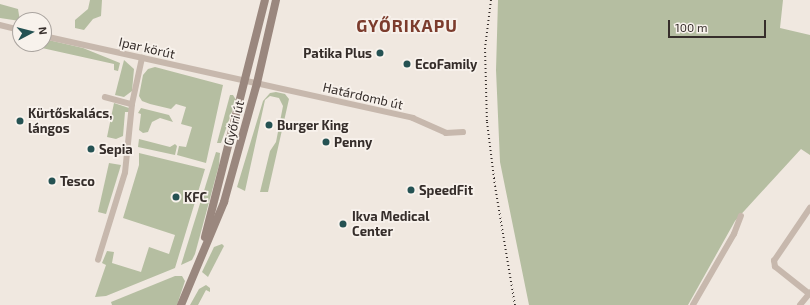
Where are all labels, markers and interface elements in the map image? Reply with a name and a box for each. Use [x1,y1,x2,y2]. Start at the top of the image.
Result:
north arrow [12,12,52,52]
scale bar [670,12,768,38]
district label: GYŐRIKAPU [356,16,458,36]
text: 100 m [675,20,707,34]
text: N [36,26,50,35]
street label: Ipar körút [117,34,177,62]
place label: Patika Plus [303,45,372,61]
marker: Patika Plus [375,48,385,58]
place label: EcoFamily [415,56,477,72]
marker: EcoFamily [402,59,412,69]
street label: Határdomb út [321,79,405,113]
street label: Győri út [221,99,247,147]
place label: Kürtőskalács, lángos [28,106,112,137]
marker: Kürtőskalács, lángos [15,116,25,126]
place label: Burger King [277,117,349,133]
marker: Burger King [264,120,274,130]
place label: Penny [334,134,372,150]
marker: Penny [321,137,331,147]
place label: Sepia [99,141,133,157]
marker: Sepia [86,144,96,154]
place label: Tesco [60,173,95,189]
marker: Tesco [47,176,57,186]
place label: SpeedFit [419,182,473,198]
marker: SpeedFit [406,185,416,195]
place label: KFC [184,189,207,205]
marker: KFC [171,192,181,202]
place label: Ikva Medical Center [352,209,429,240]
marker: Ikva Medical Center [337,218,349,230]

